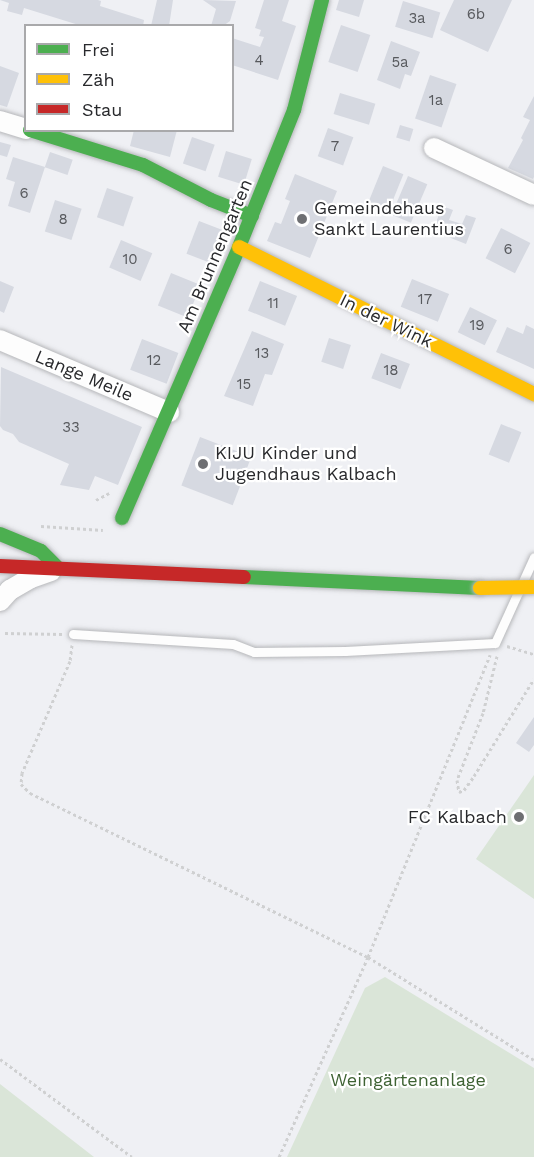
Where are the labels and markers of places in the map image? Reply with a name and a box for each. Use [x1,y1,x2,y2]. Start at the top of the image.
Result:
place label: Gemeindehaus Sankt Laurentius [314,198,464,240]
marker: Gemeindehaus Sankt Laurentius [295,212,309,226]
place label: KIJU Kinder und Jugendhaus Kalbach [215,443,397,486]
marker: KIJU Kinder und Jugendhaus Kalbach [196,457,210,471]
place label: FC Kalbach [408,806,507,828]
marker: FC Kalbach [512,810,526,824]

